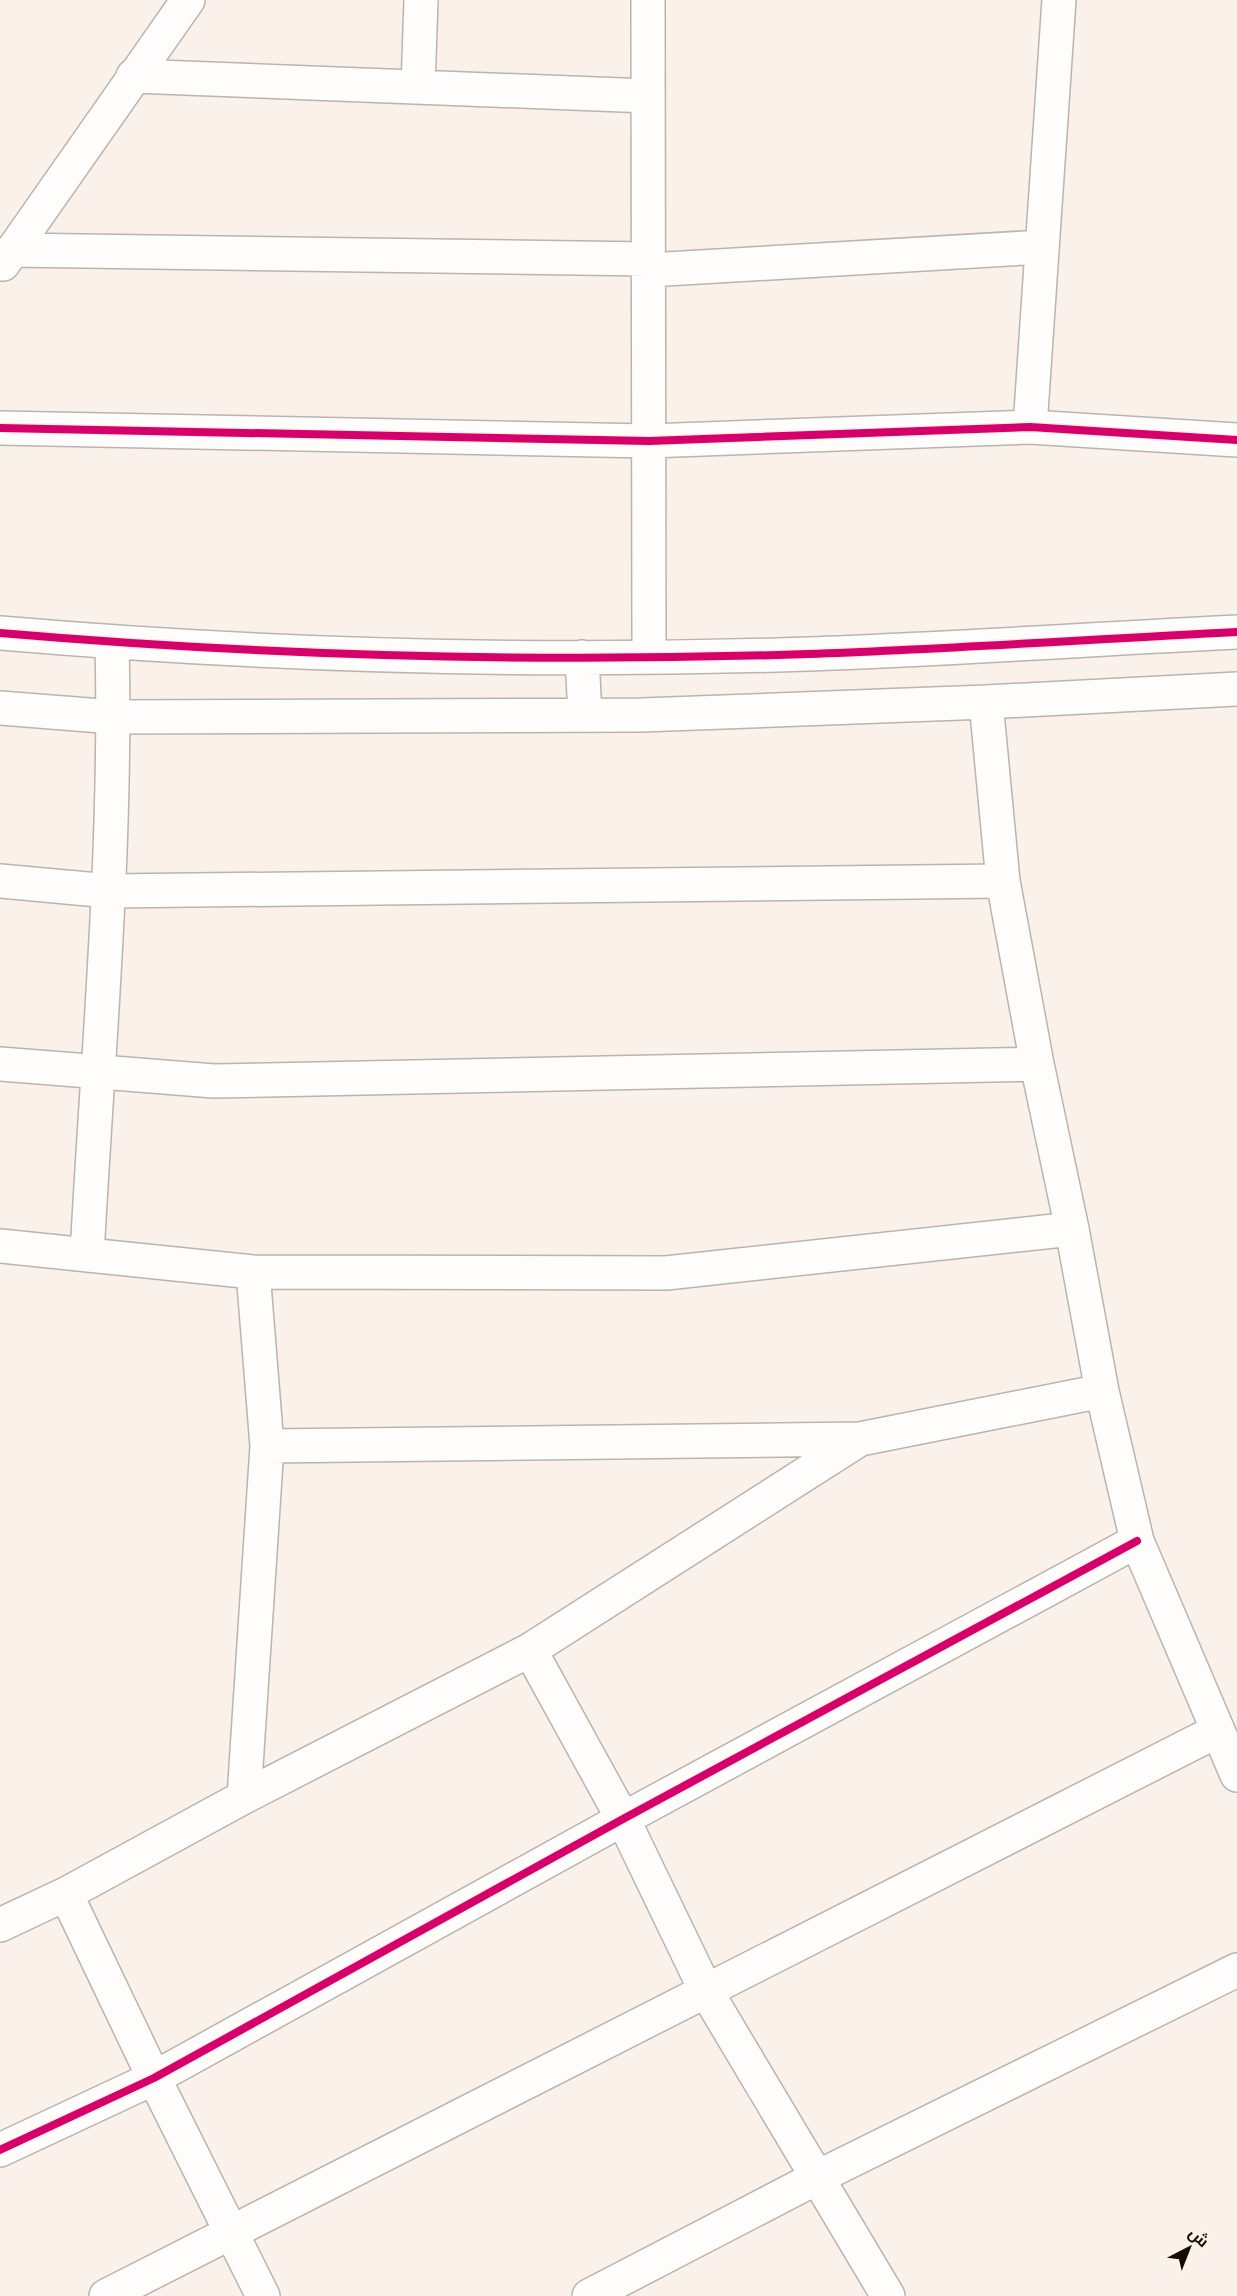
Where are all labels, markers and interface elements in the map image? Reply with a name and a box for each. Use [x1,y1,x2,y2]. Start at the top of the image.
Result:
north arrow [1159,2218,1219,2278]
text: ش [1183,2221,1215,2253]

